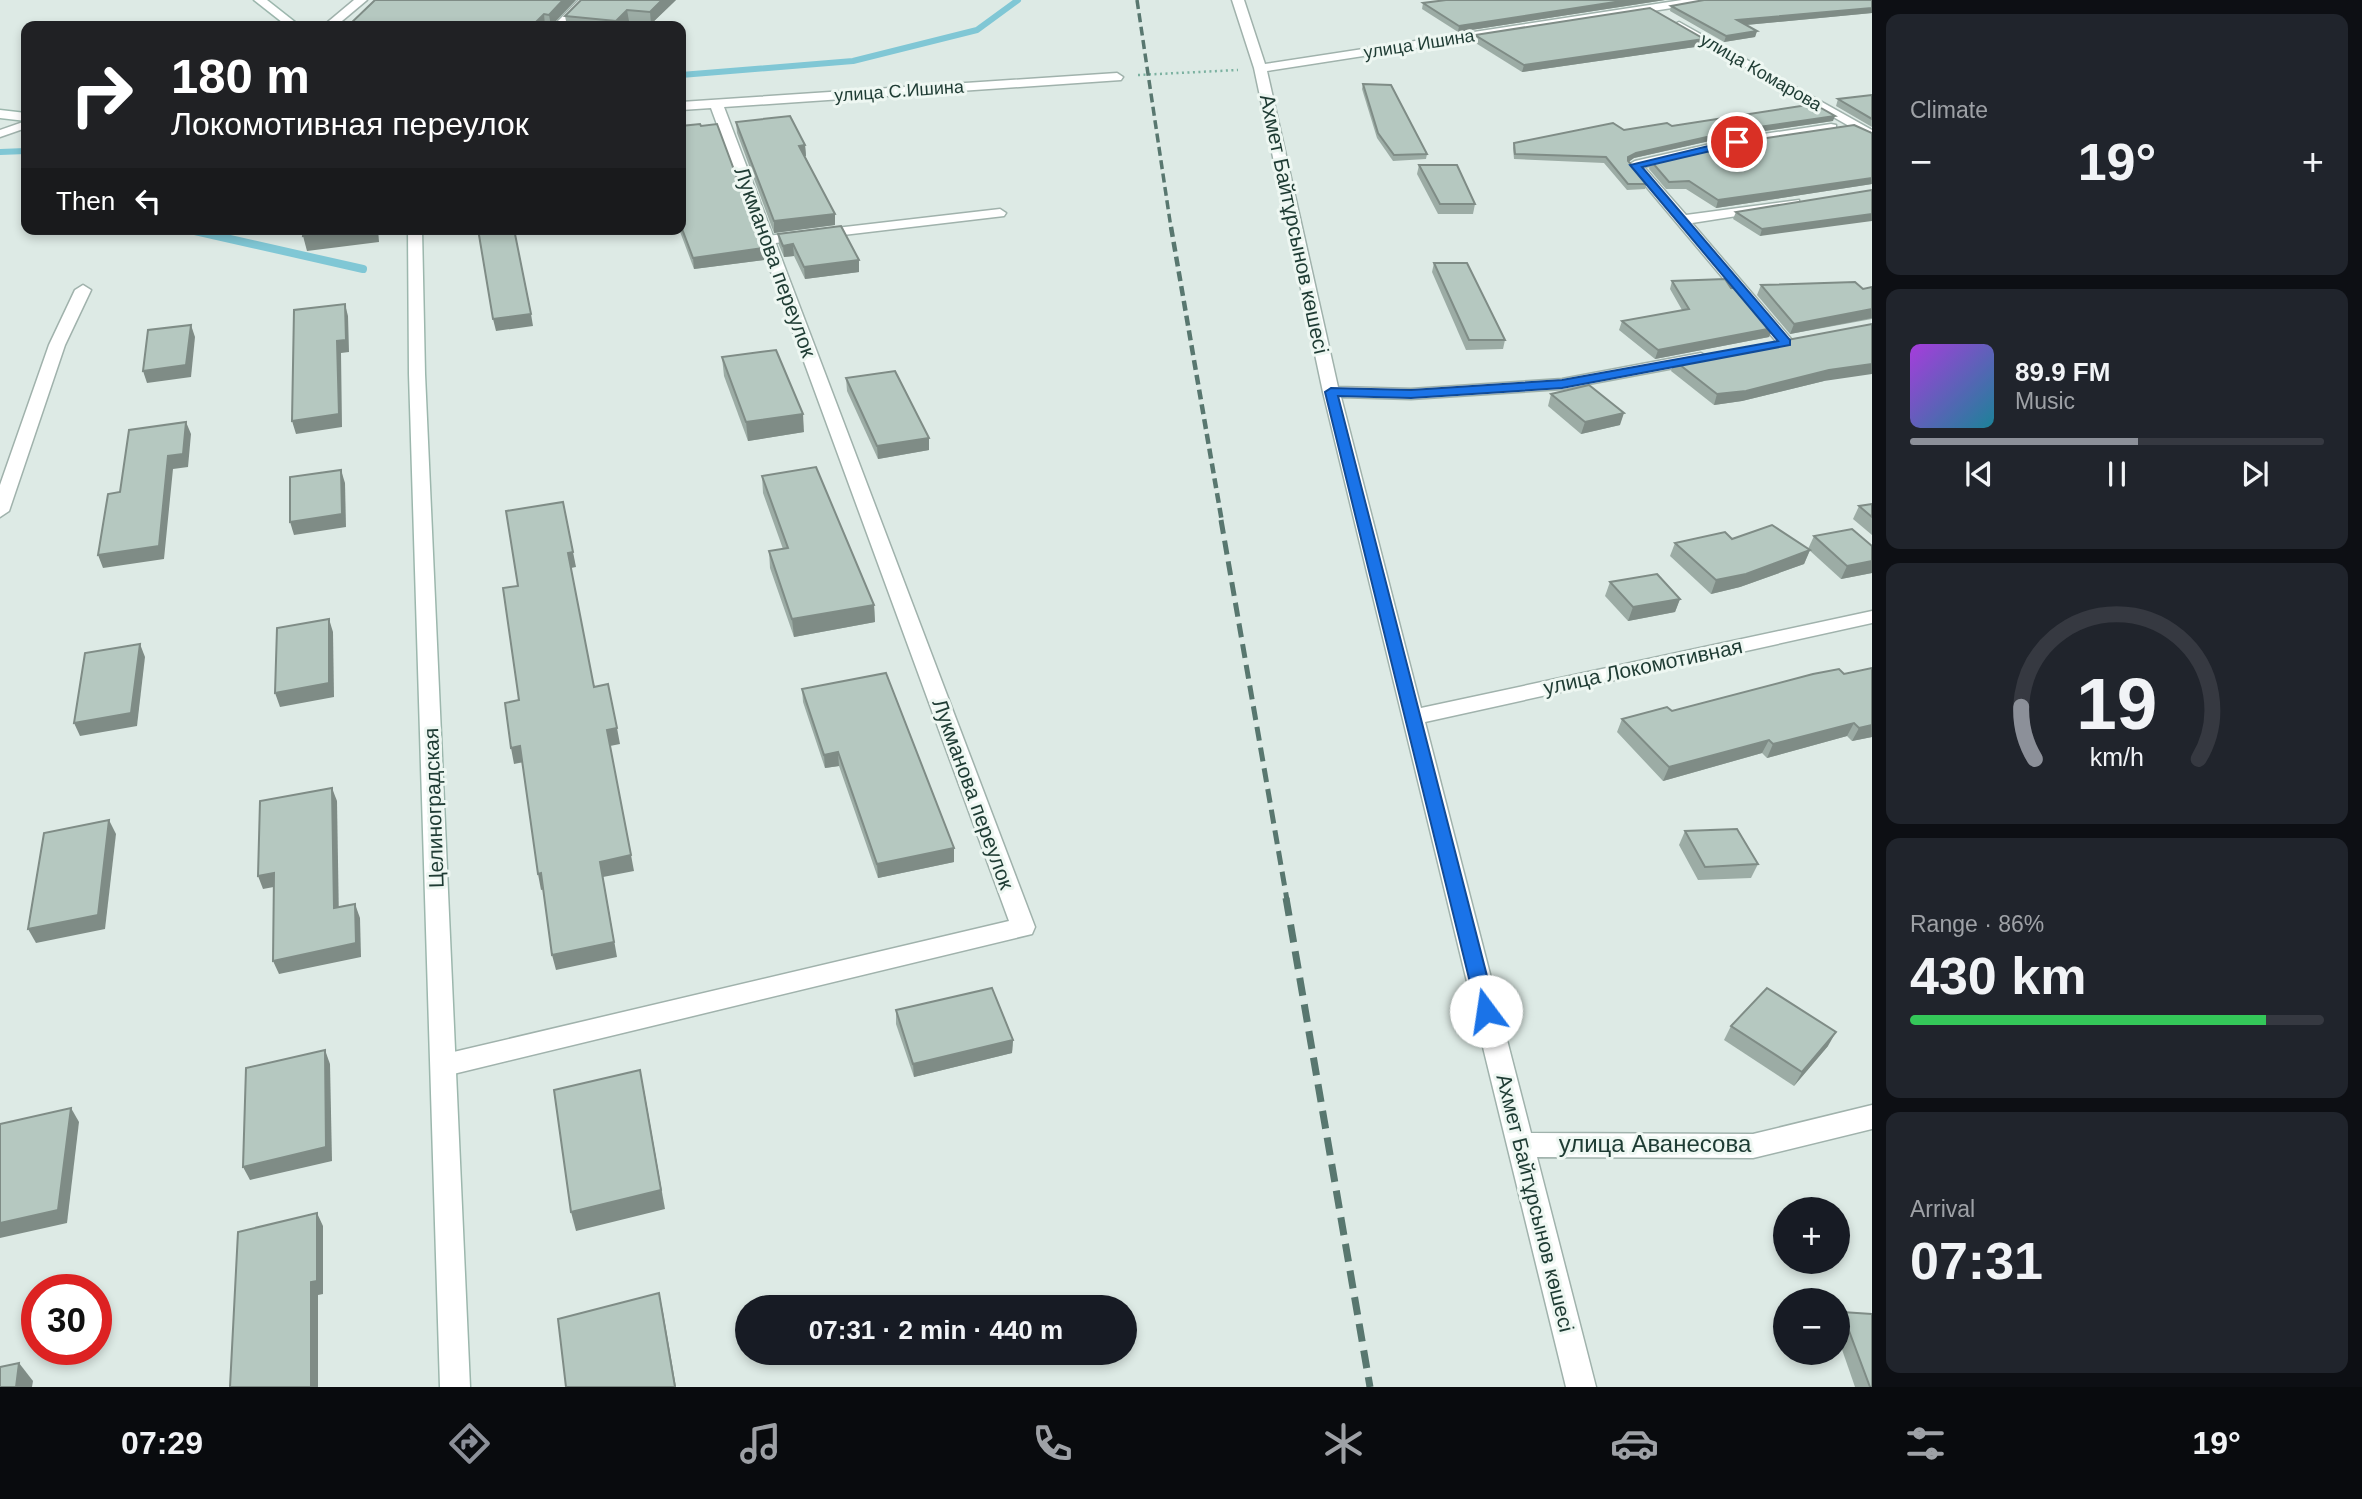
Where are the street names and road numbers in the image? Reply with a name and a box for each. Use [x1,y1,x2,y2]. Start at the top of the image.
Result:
street label: улица Ишина [1362,25,1477,63]
street label: улица Комарова [1697,29,1826,115]
street label: улица С.Ишина [834,76,965,106]
street label: Ахмет Байтұрсынов көшесі [1256,92,1333,356]
street label: Лукманова переулок [730,163,821,361]
street label: улица Локомотивная [1541,634,1745,699]
street label: Лукманова переулок [928,695,1019,893]
street label: Целиноградская [419,728,448,888]
street label: Ахмет Байтұрсынов көшесі [1492,1072,1579,1334]
street label: улица Аванесова [1559,1130,1752,1157]

